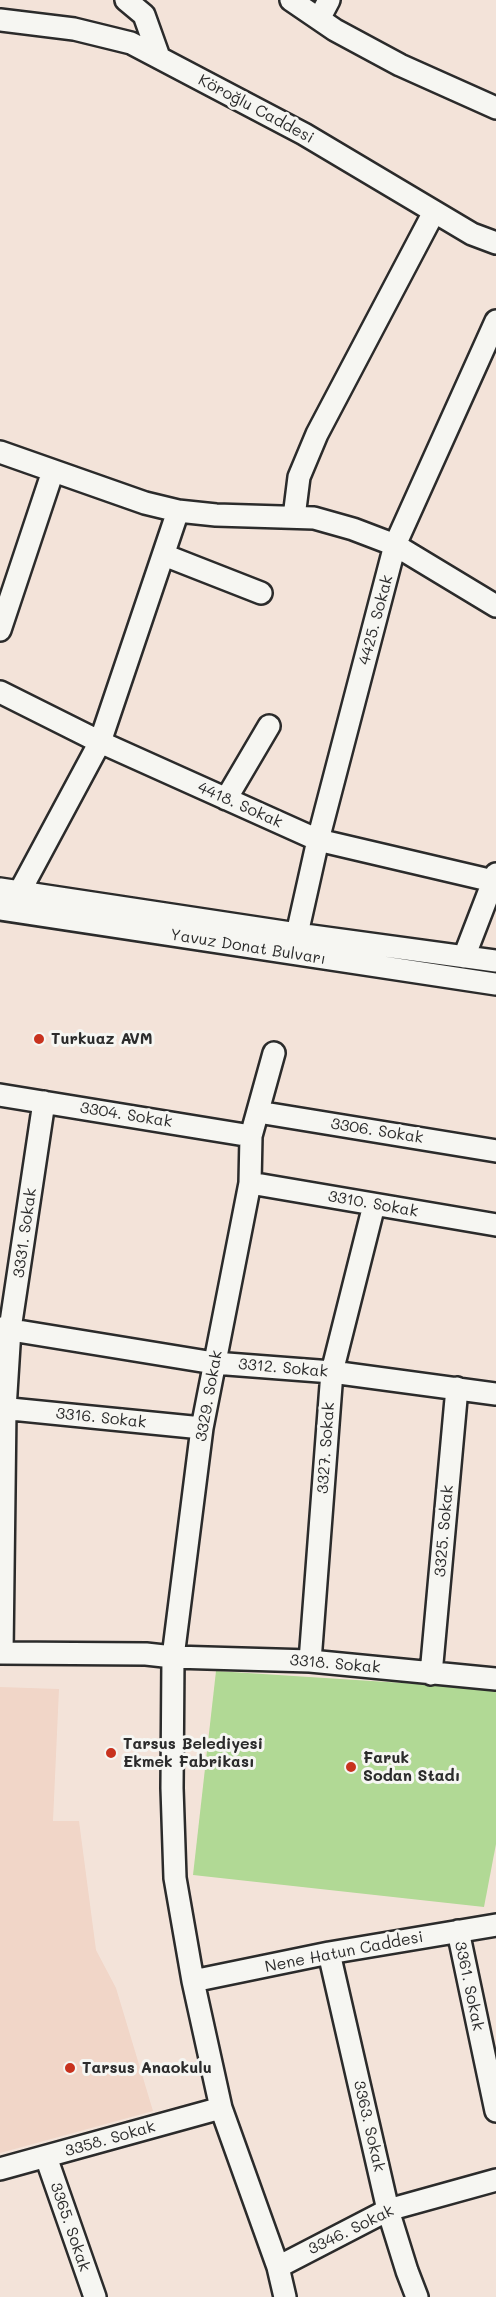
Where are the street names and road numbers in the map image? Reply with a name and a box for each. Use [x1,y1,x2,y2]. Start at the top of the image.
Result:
street label: Köroğlu Caddesi [195,70,317,148]
street label: 4425. Sokak [355,573,397,667]
street label: 4418. Sokak [195,778,285,832]
street label: Yavuz Donat Bulvarı [169,925,327,969]
street label: 3304. Sokak [78,1098,174,1132]
street label: 3306. Sokak [329,1114,425,1148]
street label: 3331. Sokak [9,1187,41,1279]
street label: 3310. Sokak [326,1187,420,1221]
street label: 3329. Sokak [192,1349,226,1443]
street label: 3312. Sokak [237,1355,329,1381]
street label: 3327. Sokak [313,1402,339,1494]
street label: 3316. Sokak [55,1404,147,1432]
street label: 3325. Sokak [430,1484,458,1578]
street label: 3318. Sokak [289,1650,381,1678]
street label: Nene Hatun Caddesi [263,1927,425,1977]
street label: 3361. Sokak [450,1940,488,2032]
street label: 3363. Sokak [349,2078,389,2174]
street label: 3358. Sokak [63,2117,157,2161]
street label: 3365. Sokak [46,2180,94,2274]
street label: 3346. Sokak [305,2201,397,2259]

